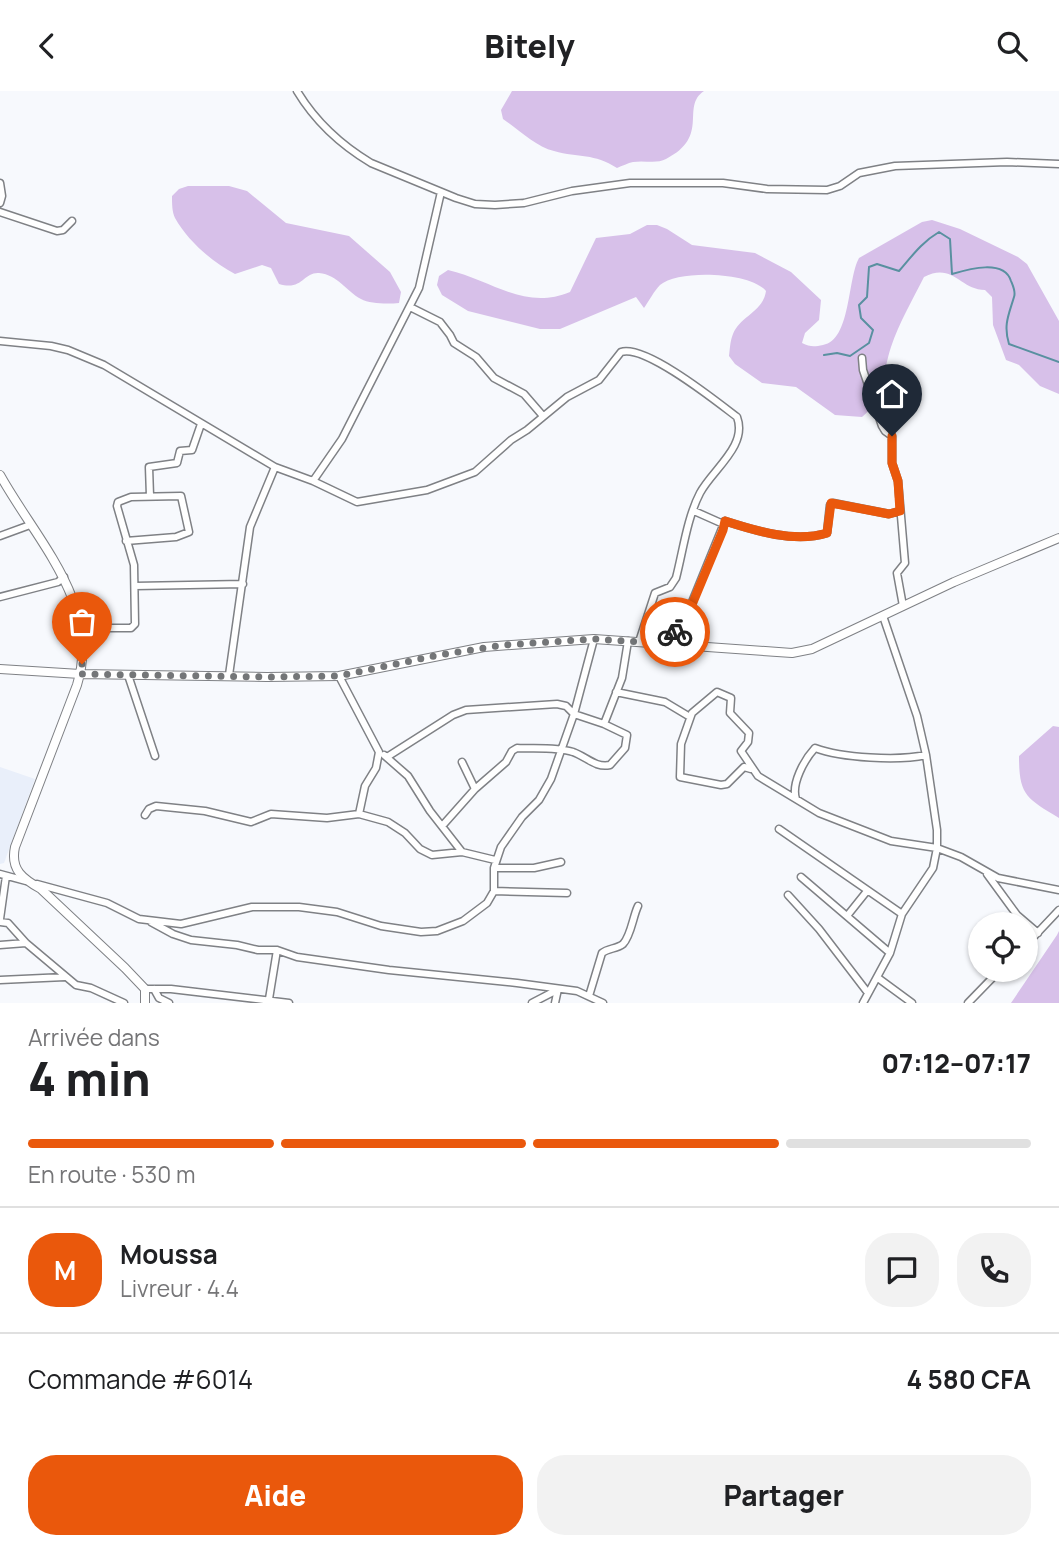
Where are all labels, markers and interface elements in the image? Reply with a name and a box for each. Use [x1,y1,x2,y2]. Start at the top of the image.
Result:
text: Bitely [484,24,575,68]
icon: back [28,27,66,65]
icon: search [993,27,1031,65]
pin [862,364,922,436]
icon: home [873,375,911,413]
pin [52,592,112,664]
courier [640,597,710,667]
icon: bag [63,603,101,641]
icon: bike [656,613,694,651]
map controls [968,912,1038,982]
button: locate [968,912,1038,982]
text: Arrivée dans [28,1021,160,1053]
text: 07:12–07:17 [882,1045,1031,1081]
text: 4 min [28,1047,151,1110]
text: En route · 530 m [28,1158,195,1190]
button: chat [865,1233,939,1307]
button: phone [957,1233,1031,1307]
text: Moussa [120,1236,218,1272]
text: M [54,1252,76,1288]
text: Livreur · 4.4 [120,1272,239,1304]
text: Commande #6014 [28,1361,253,1397]
text: 4 580 CFA [907,1361,1031,1397]
button: Aide [28,1455,523,1535]
button: Partager [537,1455,1031,1535]

